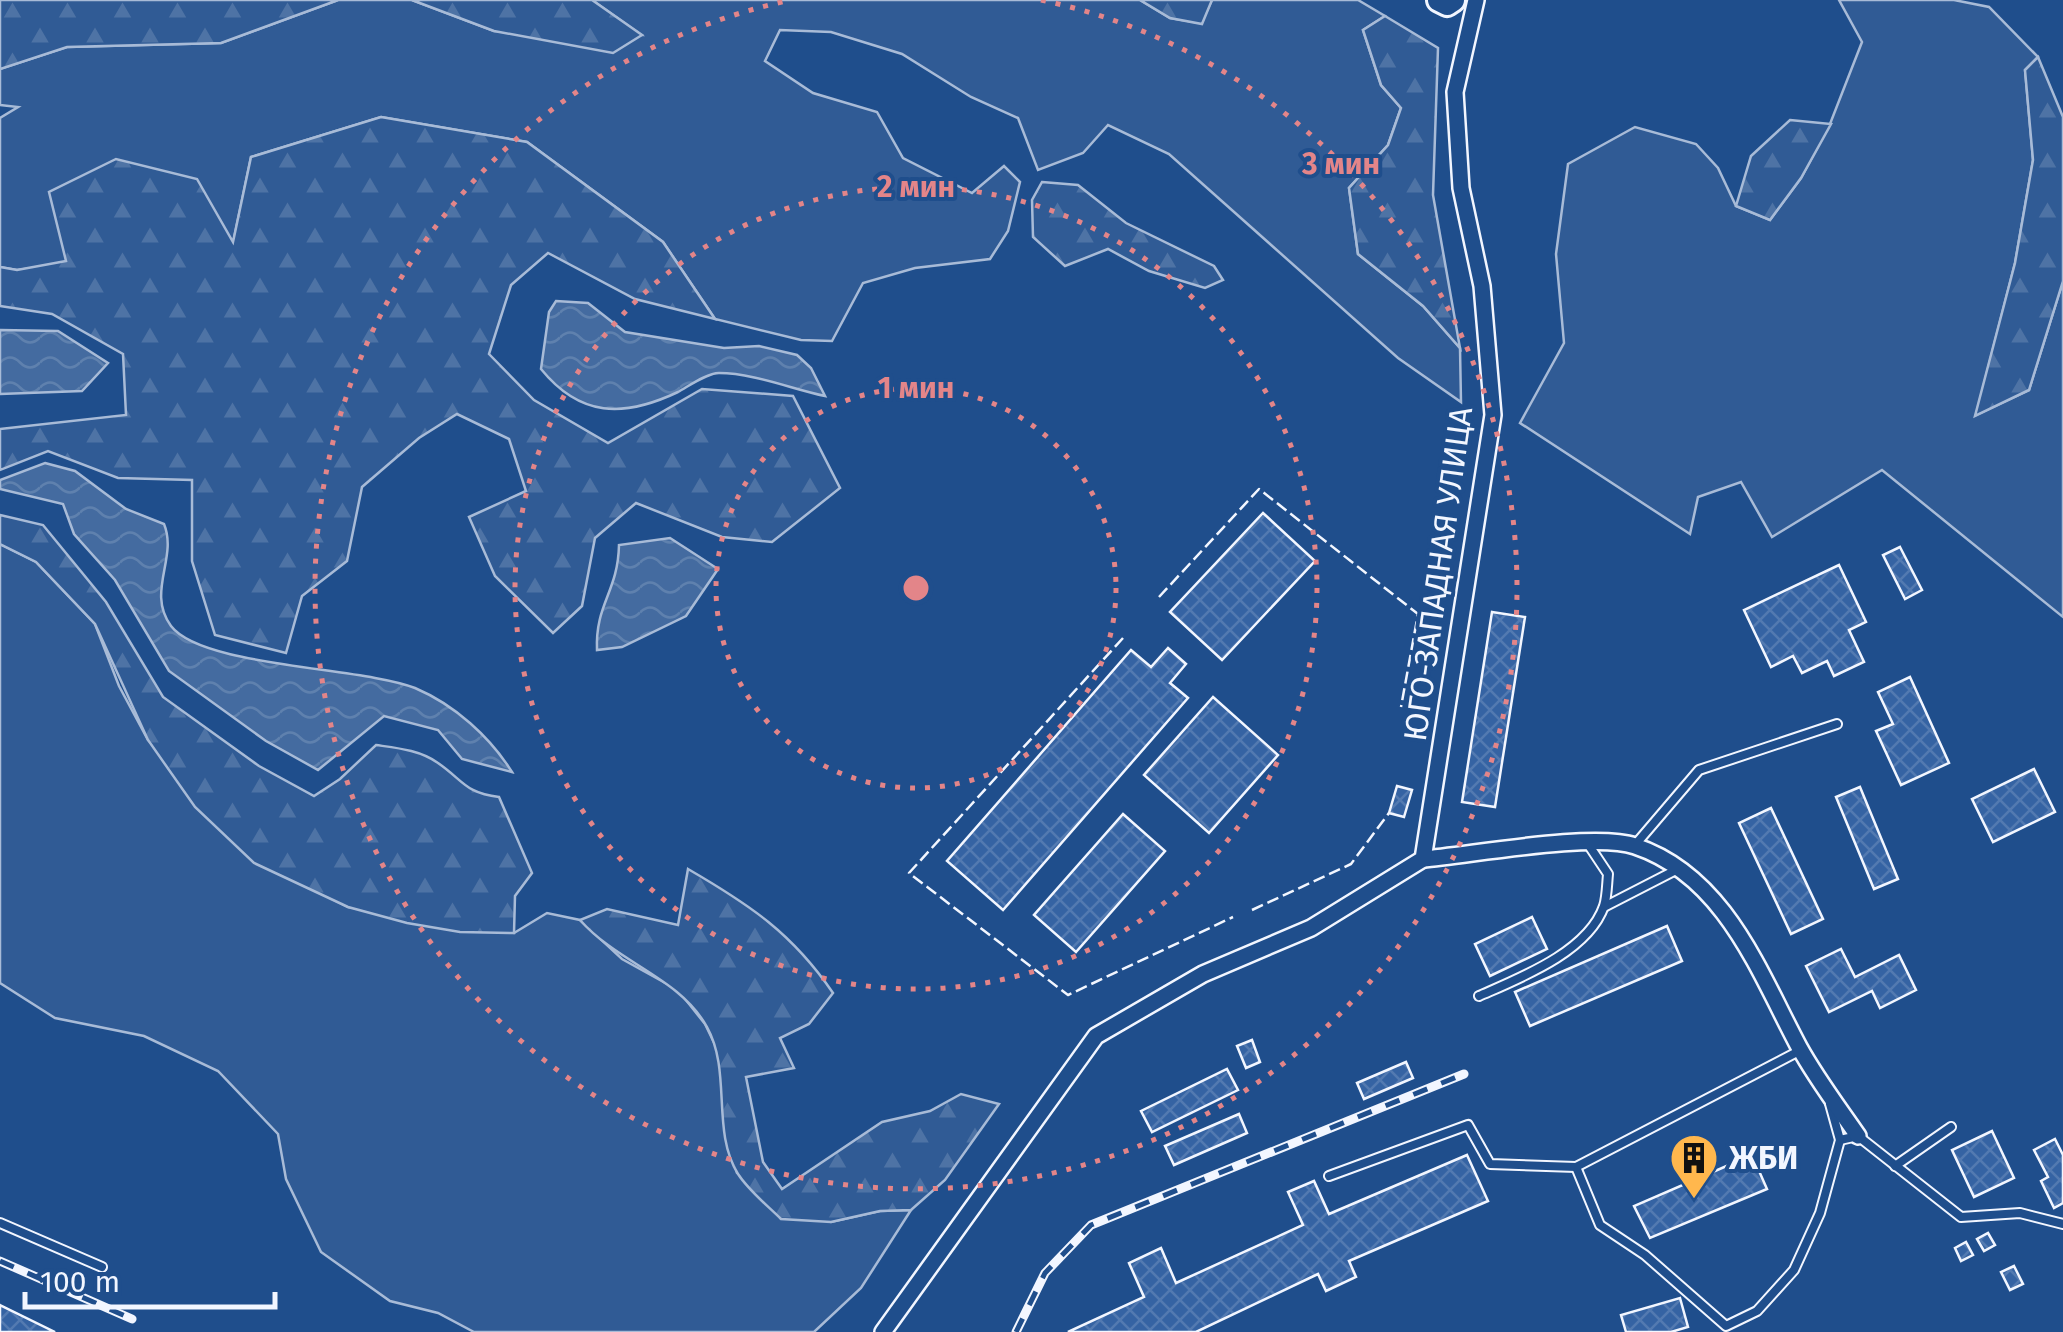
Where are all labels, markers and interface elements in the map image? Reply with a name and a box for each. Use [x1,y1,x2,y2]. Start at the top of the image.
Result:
text: 3 мин [1301,146,1380,182]
text: 2 мин [877,169,955,205]
text: 1 мин [878,370,954,406]
street label: ЮГО-ЗАПАДНАЯ УЛИЦА [1396,404,1480,744]
centre of rings [898,570,934,606]
building icon: ЖБИ [1668,1132,1720,1200]
place label: ЖБИ [1728,1139,1798,1177]
scale bar [25,1247,275,1309]
text: 100 m [40,1264,120,1300]

